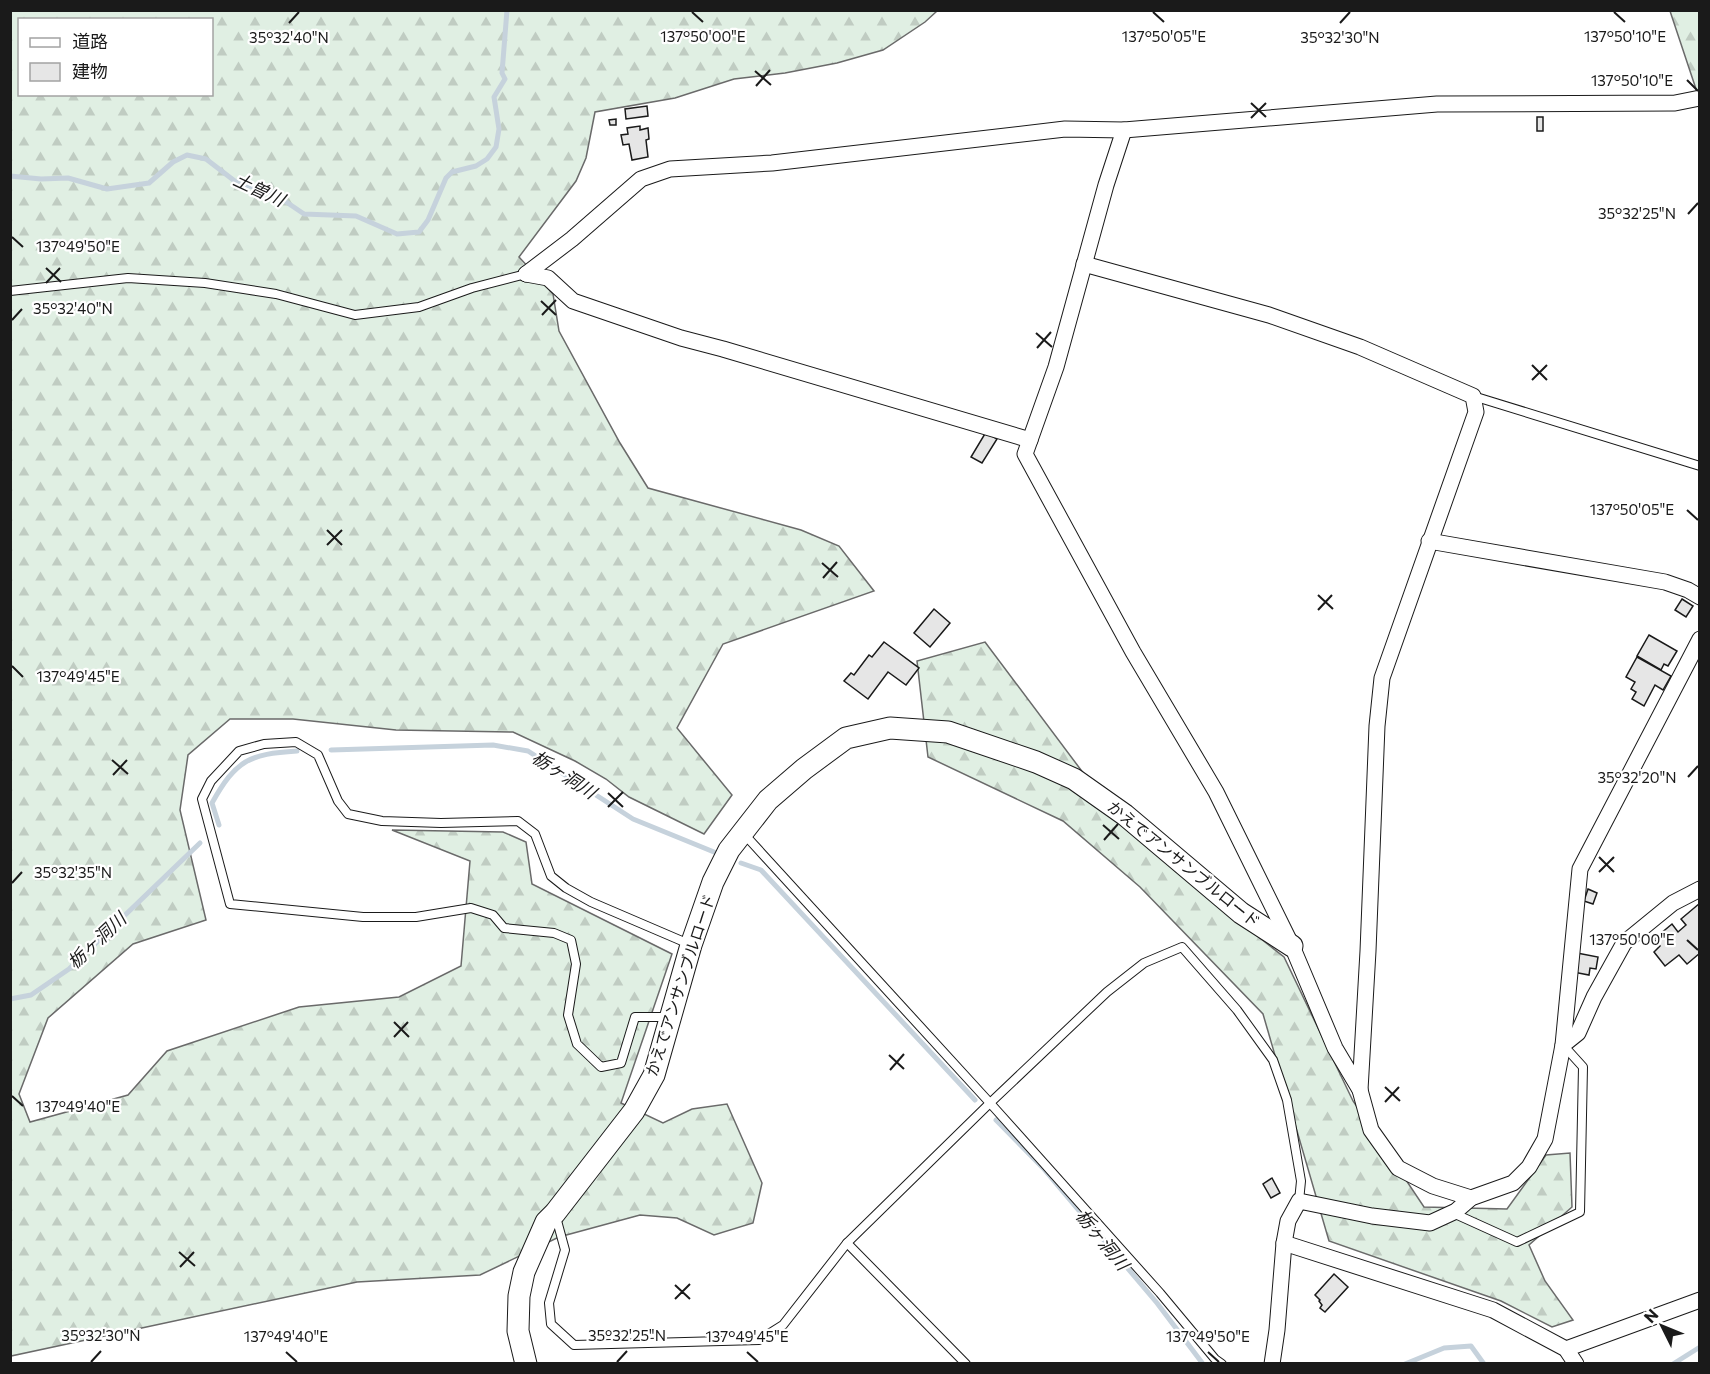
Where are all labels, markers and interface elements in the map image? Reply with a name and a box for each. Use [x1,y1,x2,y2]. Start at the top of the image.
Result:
legend [18,18,213,96]
text: 137°50'00"E [660,27,746,45]
text: 137°50'05"E [1122,27,1206,45]
text: 137°50'10"E [1584,27,1666,45]
text: 35°32'40"N [249,28,329,46]
text: 35°32'30"N [1300,28,1380,46]
text: 道路 [72,30,108,52]
text: 建物 [72,60,108,82]
text: 137°50'10"E [1591,71,1673,89]
water label: 土曽川 [230,168,290,211]
text: 35°32'25"N [1598,204,1676,222]
text: 137°49'50"E [36,237,120,255]
text: 35°32'40"N [33,299,113,317]
text: 137°50'05"E [1590,500,1674,518]
text: 137°49'45"E [36,667,120,685]
water label: 栃ヶ洞川 [528,745,602,804]
text: 35°32'20"N [1597,768,1677,786]
street label: かえでアンサンブルロード [1104,796,1264,931]
text: 35°32'35"N [34,863,112,881]
street label: かえでアンサンブルロード [641,891,718,1078]
water label: 栃ヶ洞川 [62,906,132,973]
text: 137°50'00"E [1589,930,1675,948]
text: 137°49'40"E [36,1097,120,1115]
water label: 栃ヶ洞川 [1072,1204,1135,1276]
north arrow [1632,1296,1692,1356]
text: N [1640,1305,1662,1326]
text: 35°32'30"N [61,1326,141,1344]
text: 35°32'25"N [588,1326,666,1344]
text: 137°49'40"E [244,1327,328,1345]
text: 137°49'45"E [705,1327,789,1345]
text: 137°49'50"E [1166,1327,1250,1345]

